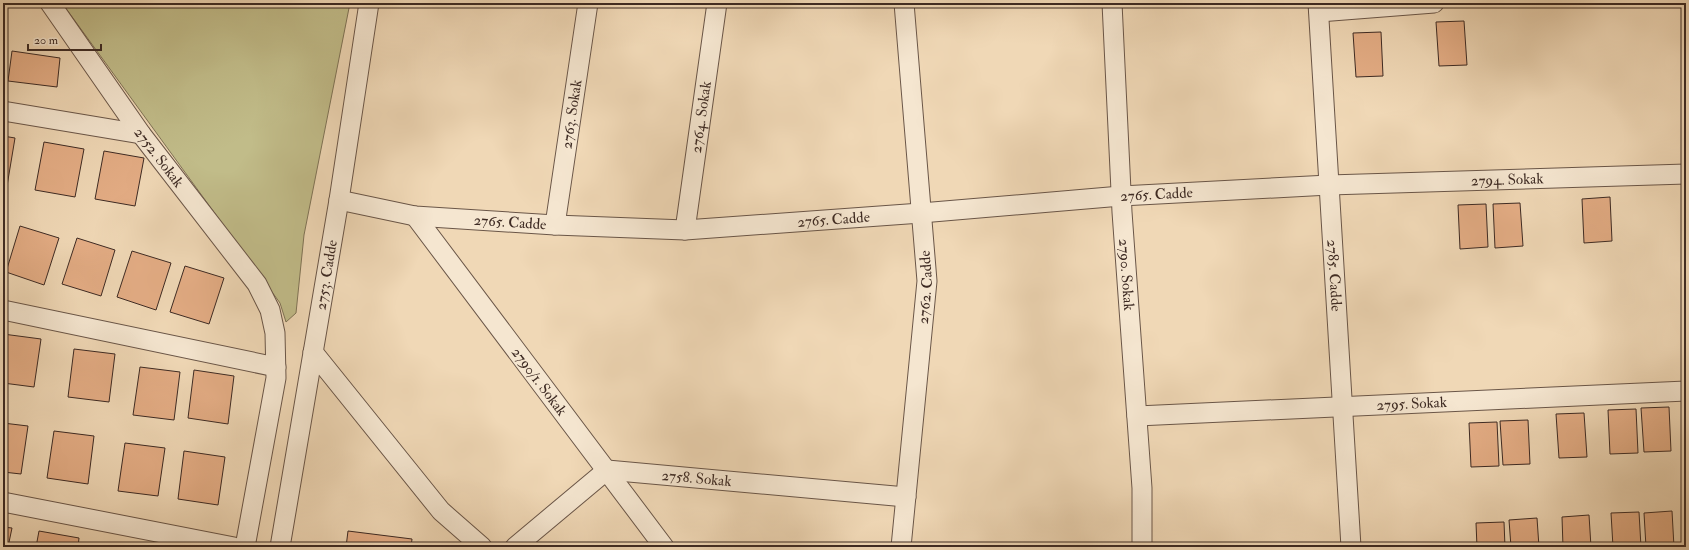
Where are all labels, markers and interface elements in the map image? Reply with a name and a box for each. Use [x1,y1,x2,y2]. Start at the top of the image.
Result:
scale bar [28,26,101,52]
text: 20 m [34,33,59,48]
street label: 2763. Sokak [557,78,586,150]
street label: 2764. Sokak [686,80,715,154]
street label: 2752. Sokak [130,124,188,191]
street label: 2794. Sokak [1471,169,1544,190]
street label: 2765. Cadde [1120,183,1193,206]
street label: 2765. Cadde [797,207,870,231]
street label: 2765. Cadde [473,210,547,234]
street label: 2753. Cadde [311,238,342,312]
street label: 2790. Sokak [1114,238,1139,311]
street label: 2785. Cadde [1323,239,1346,312]
street label: 2762. Cadde [913,250,937,325]
street label: 2790/1. Sokak [507,343,571,420]
street label: 2795. Sokak [1376,392,1447,415]
street label: 2758. Sokak [661,465,732,491]

